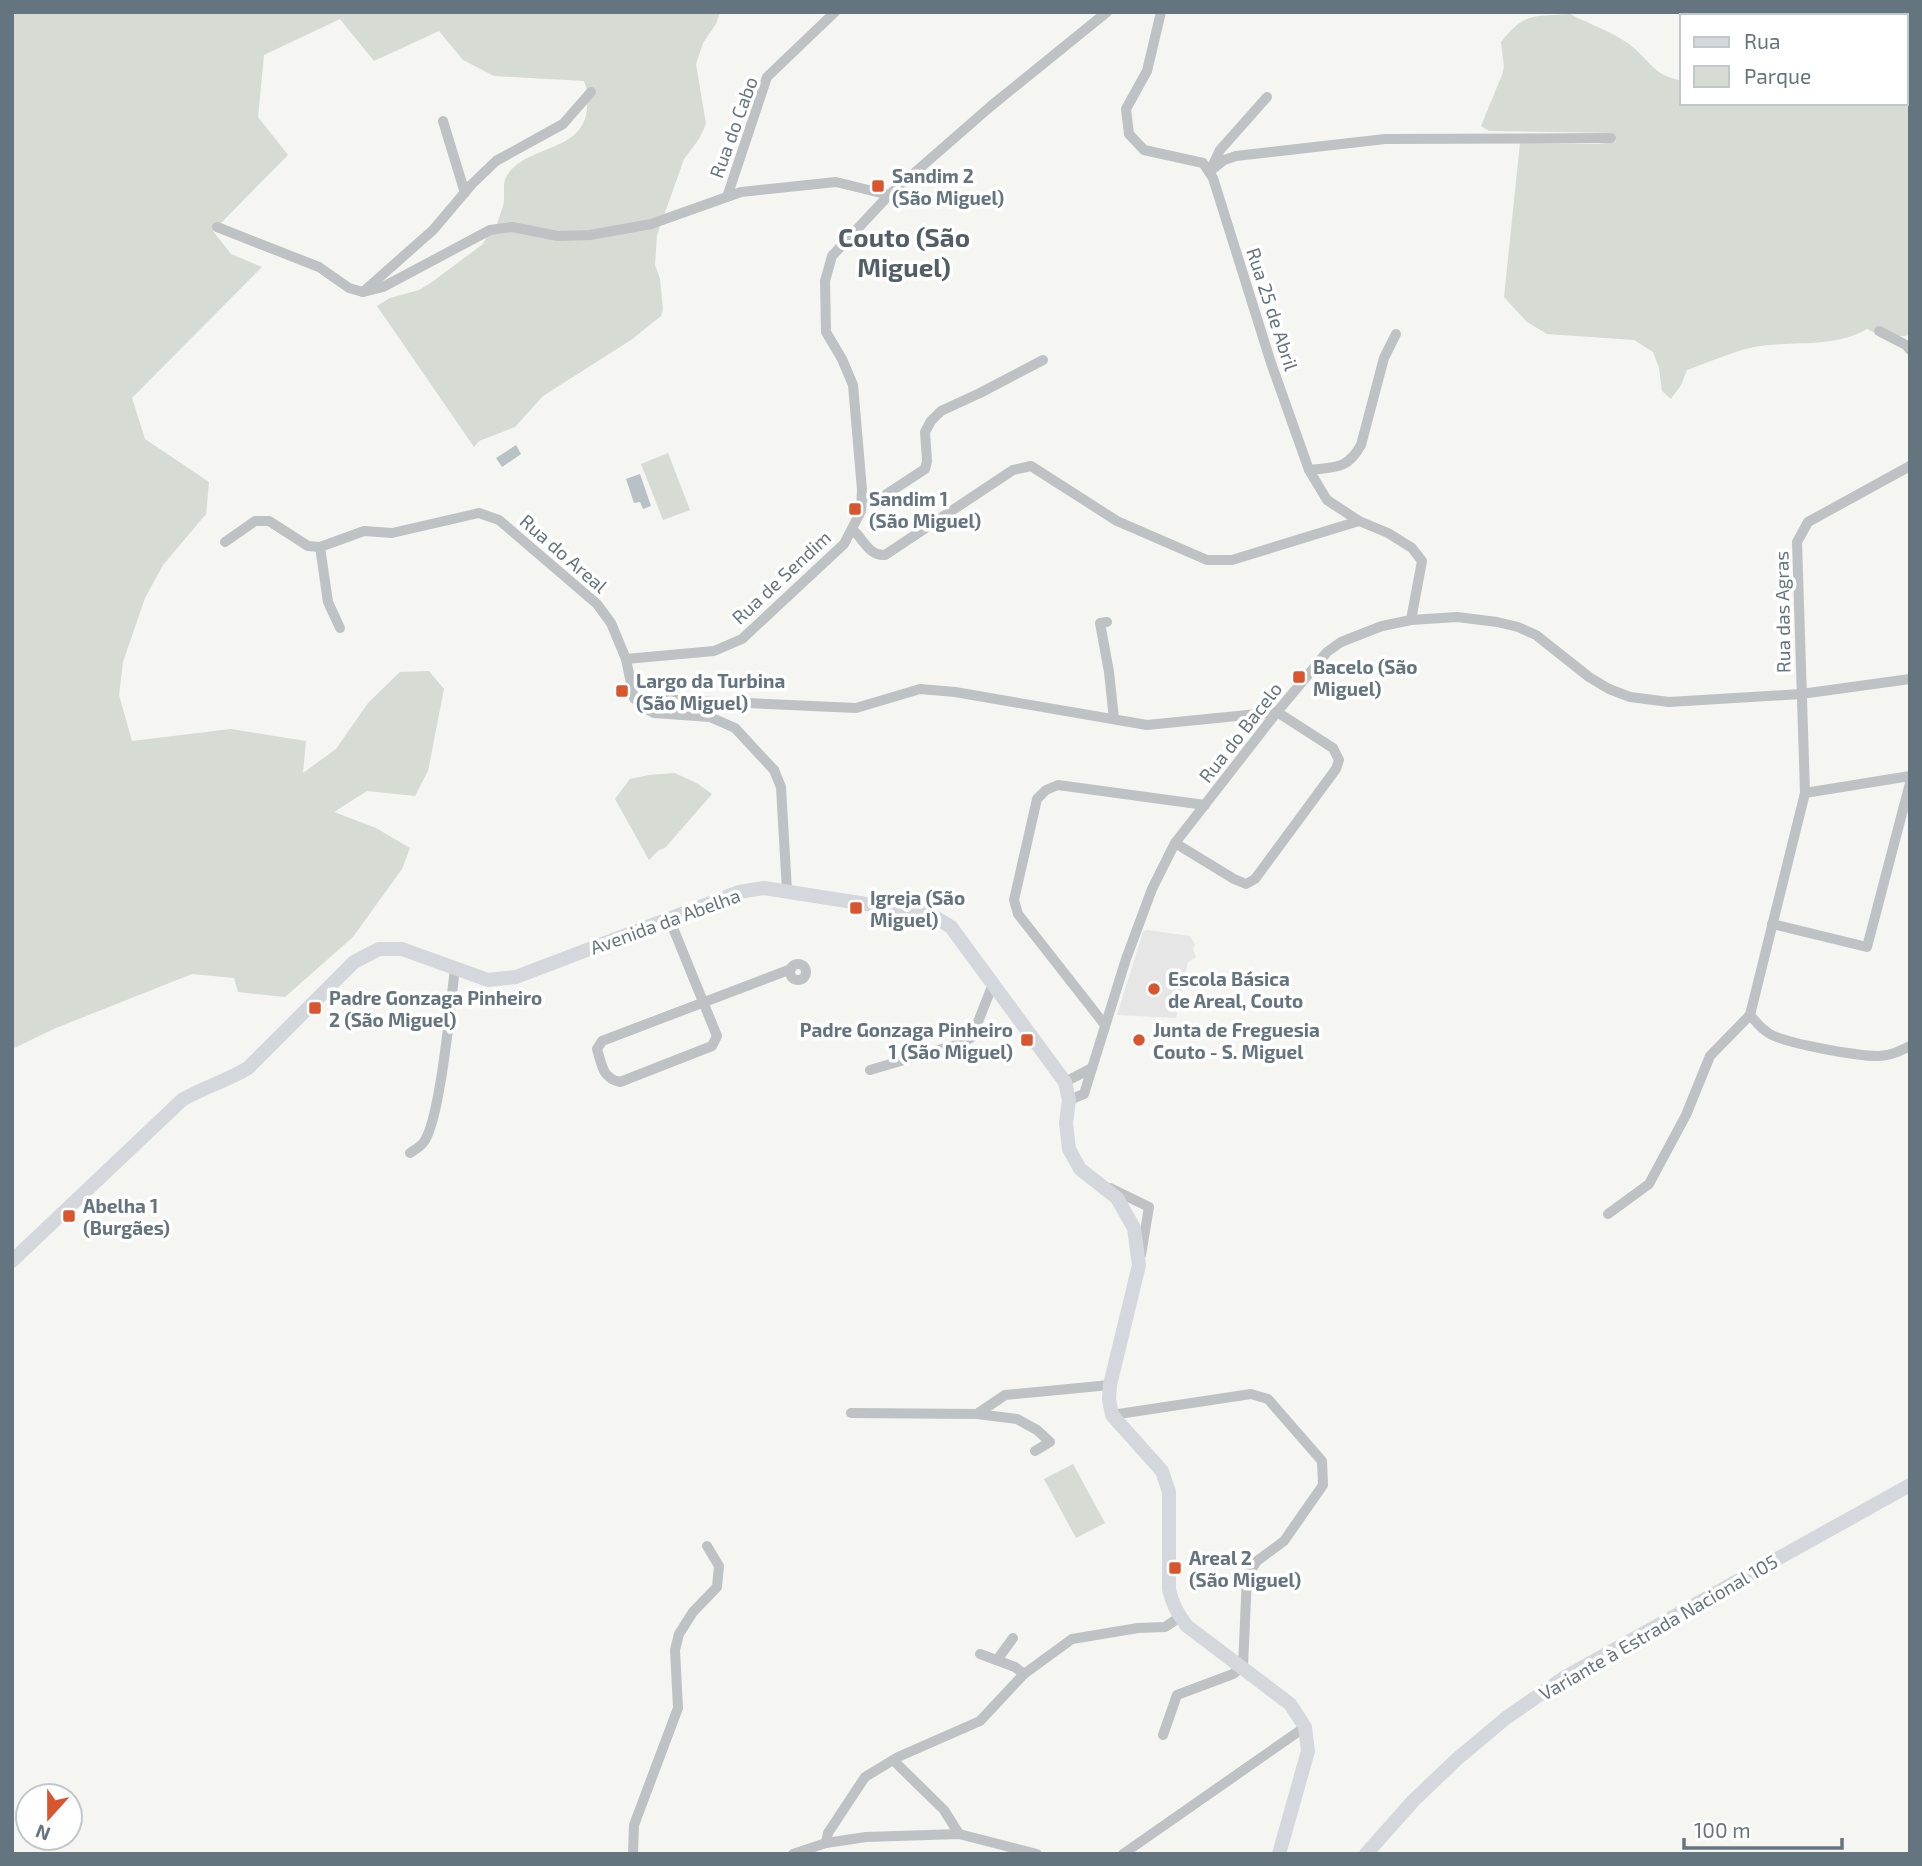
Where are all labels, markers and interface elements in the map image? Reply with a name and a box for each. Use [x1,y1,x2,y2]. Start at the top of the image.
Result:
legend [1680,14,1908,105]
text: Rua [1744,28,1780,53]
text: Parque [1744,63,1811,88]
street label: Rua do Cabo [704,73,762,181]
place label: Sandim 2 (São Miguel) [892,164,1004,209]
marker: Sandim 2 (São Miguel) [870,178,886,194]
district label: Couto (São Miguel) [838,221,970,282]
street label: Rua 25 de Abril [1242,245,1304,374]
place label: Sandim 1 (São Miguel) [869,487,981,532]
marker: Sandim 1 (São Miguel) [847,501,863,517]
street label: Rua do Areal [516,509,613,597]
street label: Rua de Sendim [727,525,835,629]
street label: Rua das Agras [1769,551,1795,673]
place label: Bacelo (São Miguel) [1313,655,1417,700]
place label: Largo da Turbina (São Miguel) [636,669,785,714]
marker: Bacelo (São Miguel) [1291,669,1307,685]
street label: Rua do Bacelo [1194,677,1286,787]
marker: Largo da Turbina (São Miguel) [614,683,630,699]
street label: Avenida da Abelha [587,883,743,959]
place label: Igreja (São Miguel) [870,886,965,931]
marker: Igreja (São Miguel) [848,900,864,916]
place label: Escola Básica de Areal, Couto [1168,967,1303,1012]
marker: Escola Básica de Areal, Couto [1146,981,1162,997]
place label: Padre Gonzaga Pinheiro 2 (São Miguel) [329,986,542,1031]
marker: Padre Gonzaga Pinheiro 2 (São Miguel) [307,1000,323,1016]
place label: Padre Gonzaga Pinheiro 1 (São Miguel) [800,1018,1013,1063]
place label: Junta de Freguesia Couto - S. Miguel [1153,1018,1320,1063]
marker: Padre Gonzaga Pinheiro 1 (São Miguel) [1019,1032,1035,1048]
marker: Junta de Freguesia Couto - S. Miguel [1131,1032,1147,1048]
place label: Abelha 1 (Burgães) [83,1194,170,1239]
marker: Abelha 1 (Burgães) [61,1208,77,1224]
place label: Areal 2 (São Miguel) [1189,1546,1301,1591]
street label: Variante à Estrada Nacional 105 [1535,1549,1781,1705]
marker: Areal 2 (São Miguel) [1167,1560,1183,1576]
north arrow [14,1782,84,1852]
scale bar [1684,1806,1842,1850]
text: 100 m [1694,1817,1751,1842]
text: N [32,1820,53,1847]

